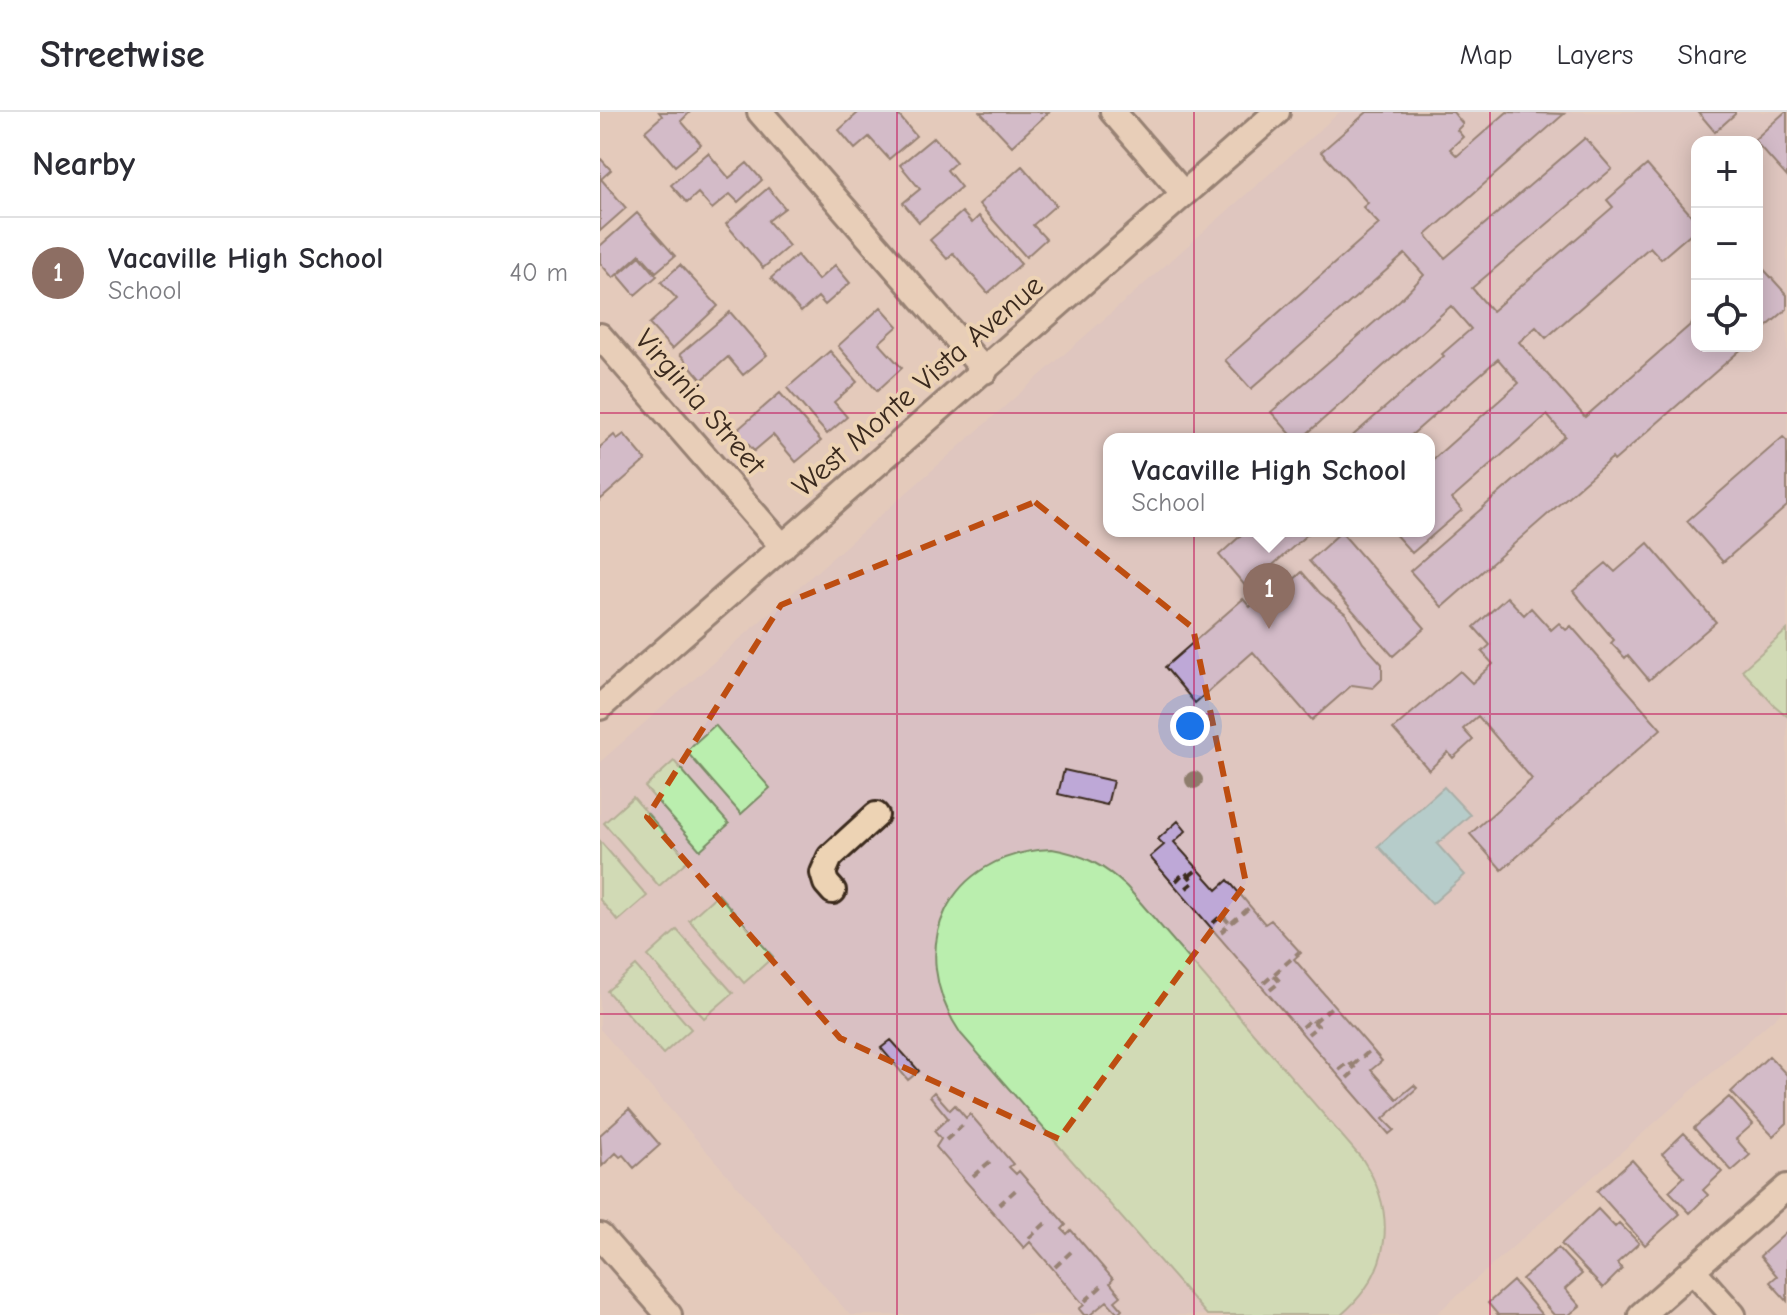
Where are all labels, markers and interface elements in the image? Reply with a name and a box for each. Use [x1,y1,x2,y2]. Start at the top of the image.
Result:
text: Streetwise [40,33,205,77]
text: Map [1460,39,1513,71]
text: Layers [1557,39,1633,71]
text: Share [1677,39,1747,71]
map controls [1691,136,1763,352]
button: + [1691,136,1763,208]
text: Nearby [32,144,135,184]
button: − [1691,208,1763,280]
text: Vacaville High School [108,241,383,276]
text: 1 [53,258,63,288]
text: 40 m [509,258,568,288]
street label: West Monte Vista Avenue [786,268,1050,504]
text: School [108,276,182,306]
button: locate [1691,280,1763,352]
street label: Virginia Street [628,322,773,483]
popup [1103,433,1435,537]
text: Vacaville High School [1131,453,1407,488]
text: School [1131,488,1205,518]
pin: 1 [1243,563,1295,629]
your location [1170,706,1210,746]

